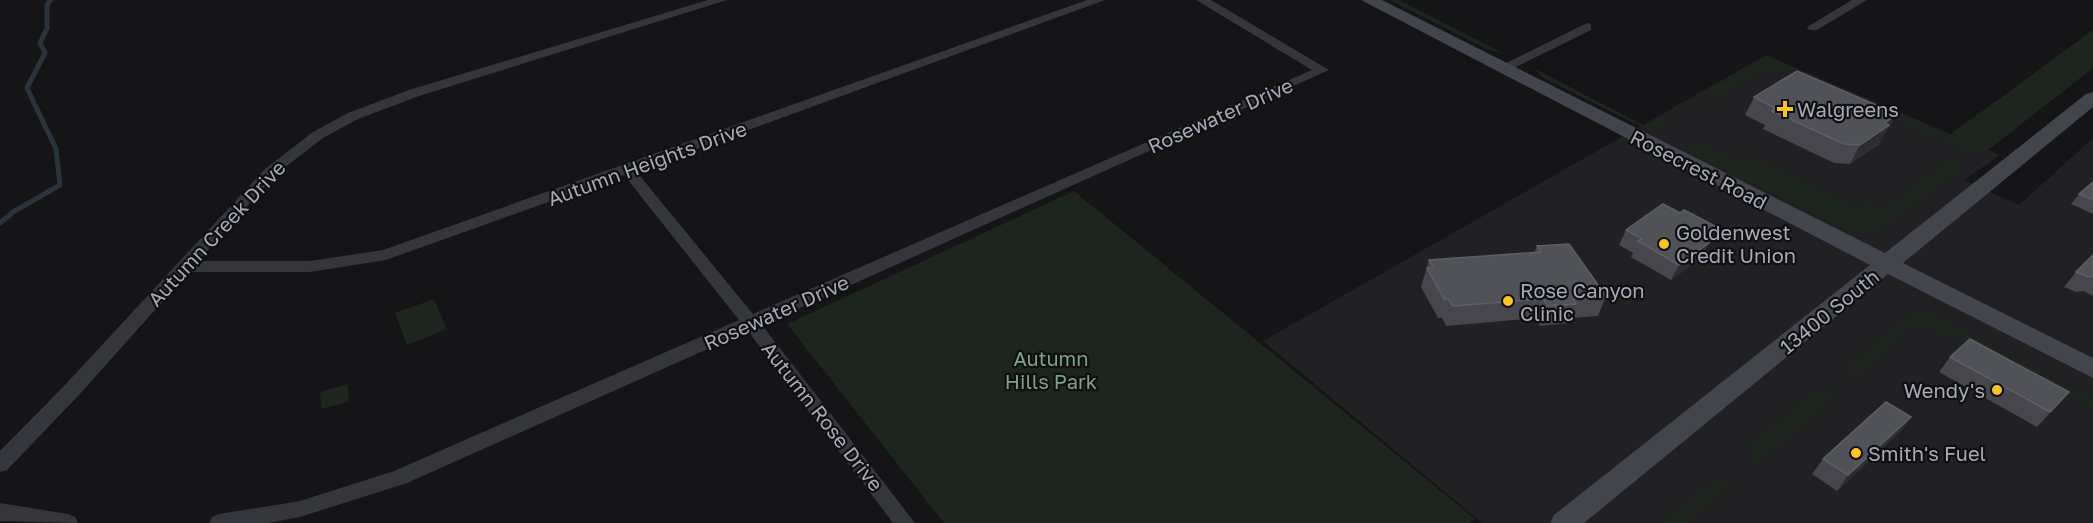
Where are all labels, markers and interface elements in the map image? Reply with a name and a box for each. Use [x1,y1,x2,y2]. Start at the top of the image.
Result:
street label: Rosewater Drive [1144,72,1296,158]
place label: Walgreens [1797,97,1899,121]
marker: Walgreens [1778,102,1792,116]
street label: Autumn Heights Drive [544,116,750,210]
street label: Rosecrest Road [1627,124,1771,214]
street label: Autumn Creek Drive [142,155,290,311]
place label: Goldenwest Credit Union [1676,220,1796,267]
marker: Goldenwest Credit Union [1657,237,1671,251]
street label: 13400 South [1775,264,1883,358]
street label: Rosewater Drive [700,269,852,355]
place label: Rose Canyon Clinic [1520,278,1645,325]
marker: Rose Canyon Clinic [1501,294,1515,308]
street label: Autumn Rose Drive [757,337,889,495]
park label: Autumn Hills Park [1005,346,1097,393]
place label: Wendy's [1903,378,1985,402]
marker: Wendy's [1990,383,2004,397]
place label: Smith's Fuel [1868,441,1986,465]
marker: Smith's Fuel [1849,446,1863,460]

